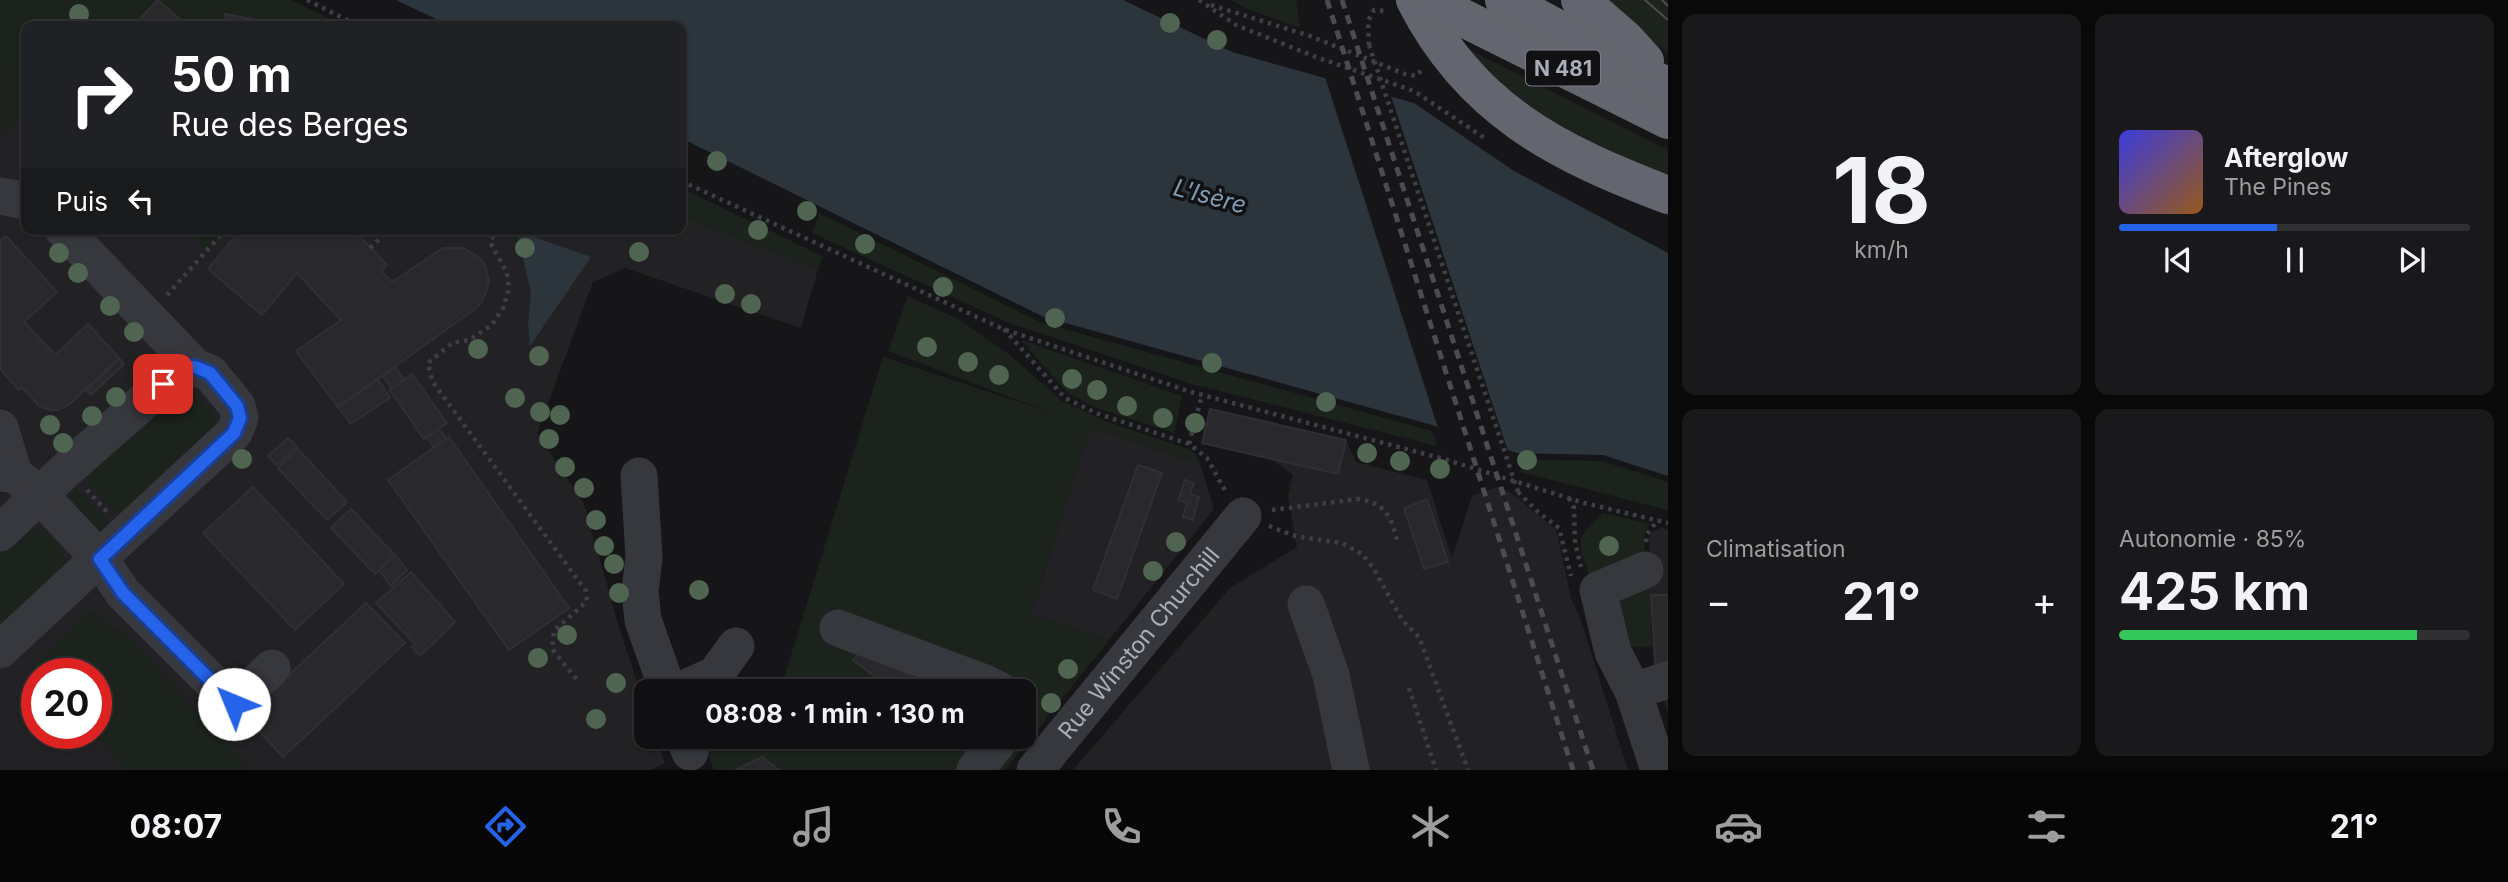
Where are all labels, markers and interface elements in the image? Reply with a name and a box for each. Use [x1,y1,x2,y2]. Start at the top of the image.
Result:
text: 50 m [171,45,292,104]
icon: right [56,49,147,140]
road number: N 481 [1526,50,1600,86]
text: Rue des Berges [171,105,409,144]
text: 18 [1832,135,1931,245]
text: Afterglow [2224,142,2348,173]
water label: L'Isère [1171,172,1249,220]
text: The Pines [2224,173,2332,201]
icon: left [122,182,160,220]
text: Puis [56,186,108,217]
text: km/h [1854,236,1909,264]
icon: previous [2159,241,2197,279]
icon: pause [2276,241,2314,279]
icon: next [2393,241,2431,279]
pin [133,354,193,414]
icon: arrive [144,365,182,403]
text: Autonomie · 85% [2119,525,2306,553]
text: Climatisation [1706,535,1846,563]
street label: Rue Winston Churchill [1052,542,1226,745]
text: 425 km [2119,560,2310,623]
text: 21° [1842,570,1921,633]
text: − [1706,578,1731,624]
text: + [2032,578,2057,624]
speed limit sign: 20 [21,658,112,749]
position arrow [197,667,271,741]
text: 08:08 · 1 min · 130 m [705,698,965,729]
icon: directions [481,802,530,851]
icon: music [789,802,838,851]
icon: phone [1097,802,1146,851]
icon: climate [1406,802,1455,851]
icon: car [1714,802,1763,851]
icon: filters [2022,802,2071,851]
text: 08:07 [130,807,222,846]
text: 21° [2330,807,2378,846]

